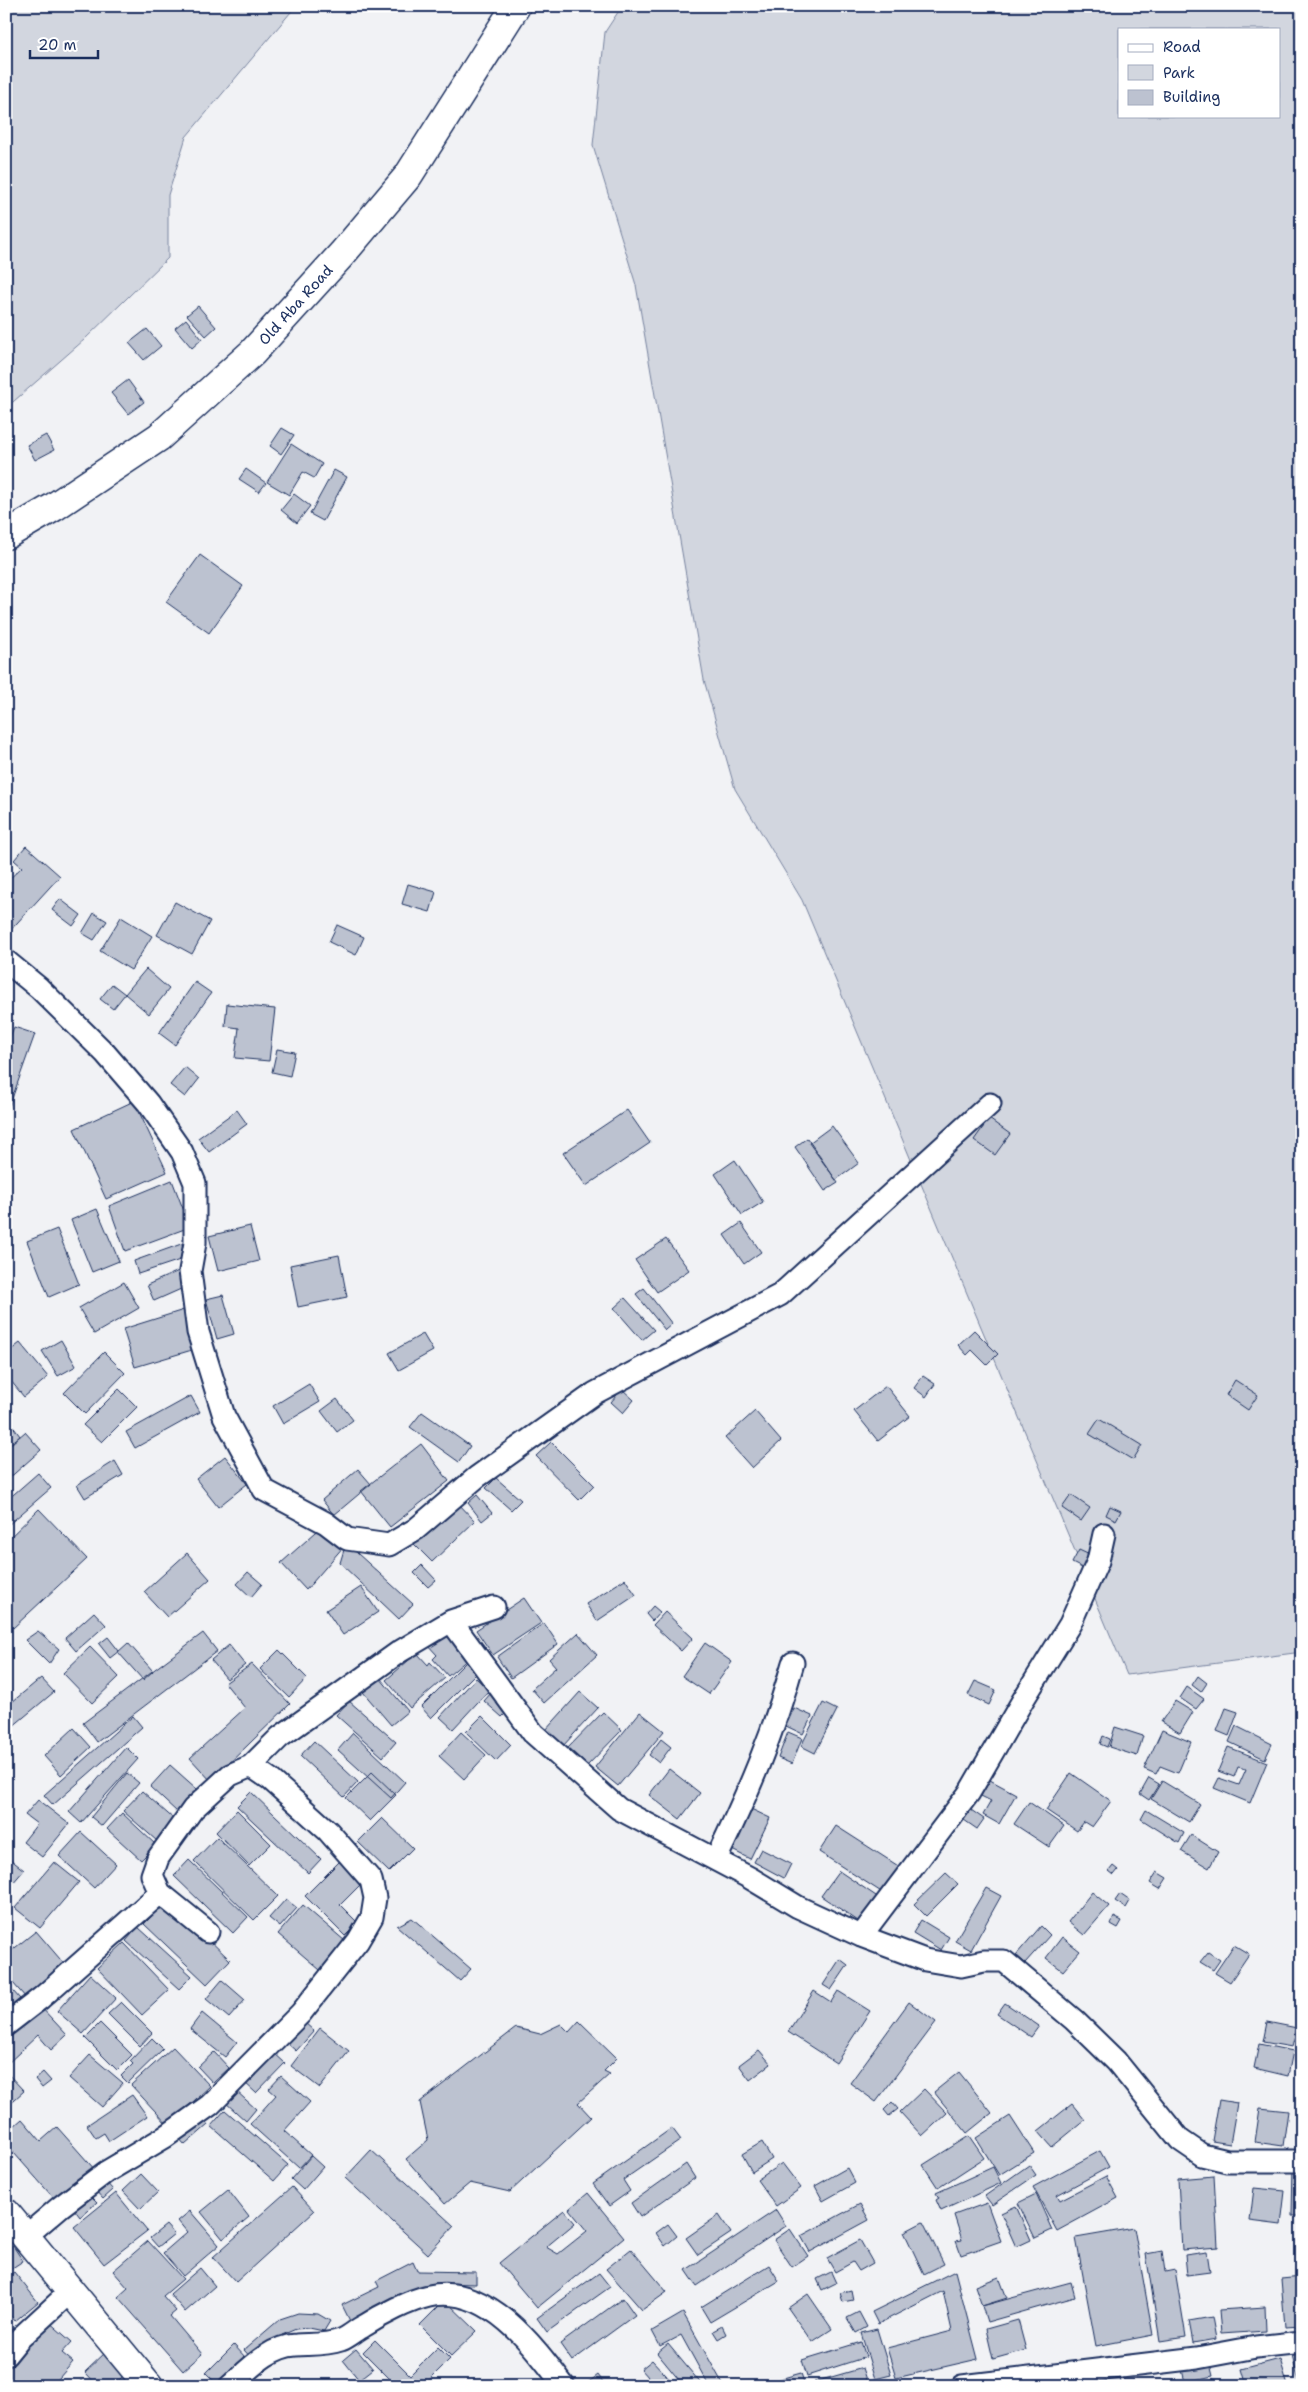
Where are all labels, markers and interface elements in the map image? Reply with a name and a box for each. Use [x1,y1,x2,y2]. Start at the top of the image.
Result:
scale bar [30,28,98,60]
legend [1118,28,1280,118]
text: 20 m [38,35,77,55]
text: Road [1163,37,1201,57]
text: Park [1163,63,1195,83]
text: Building [1163,87,1220,107]
street label: Old Aba Road [254,260,338,349]

